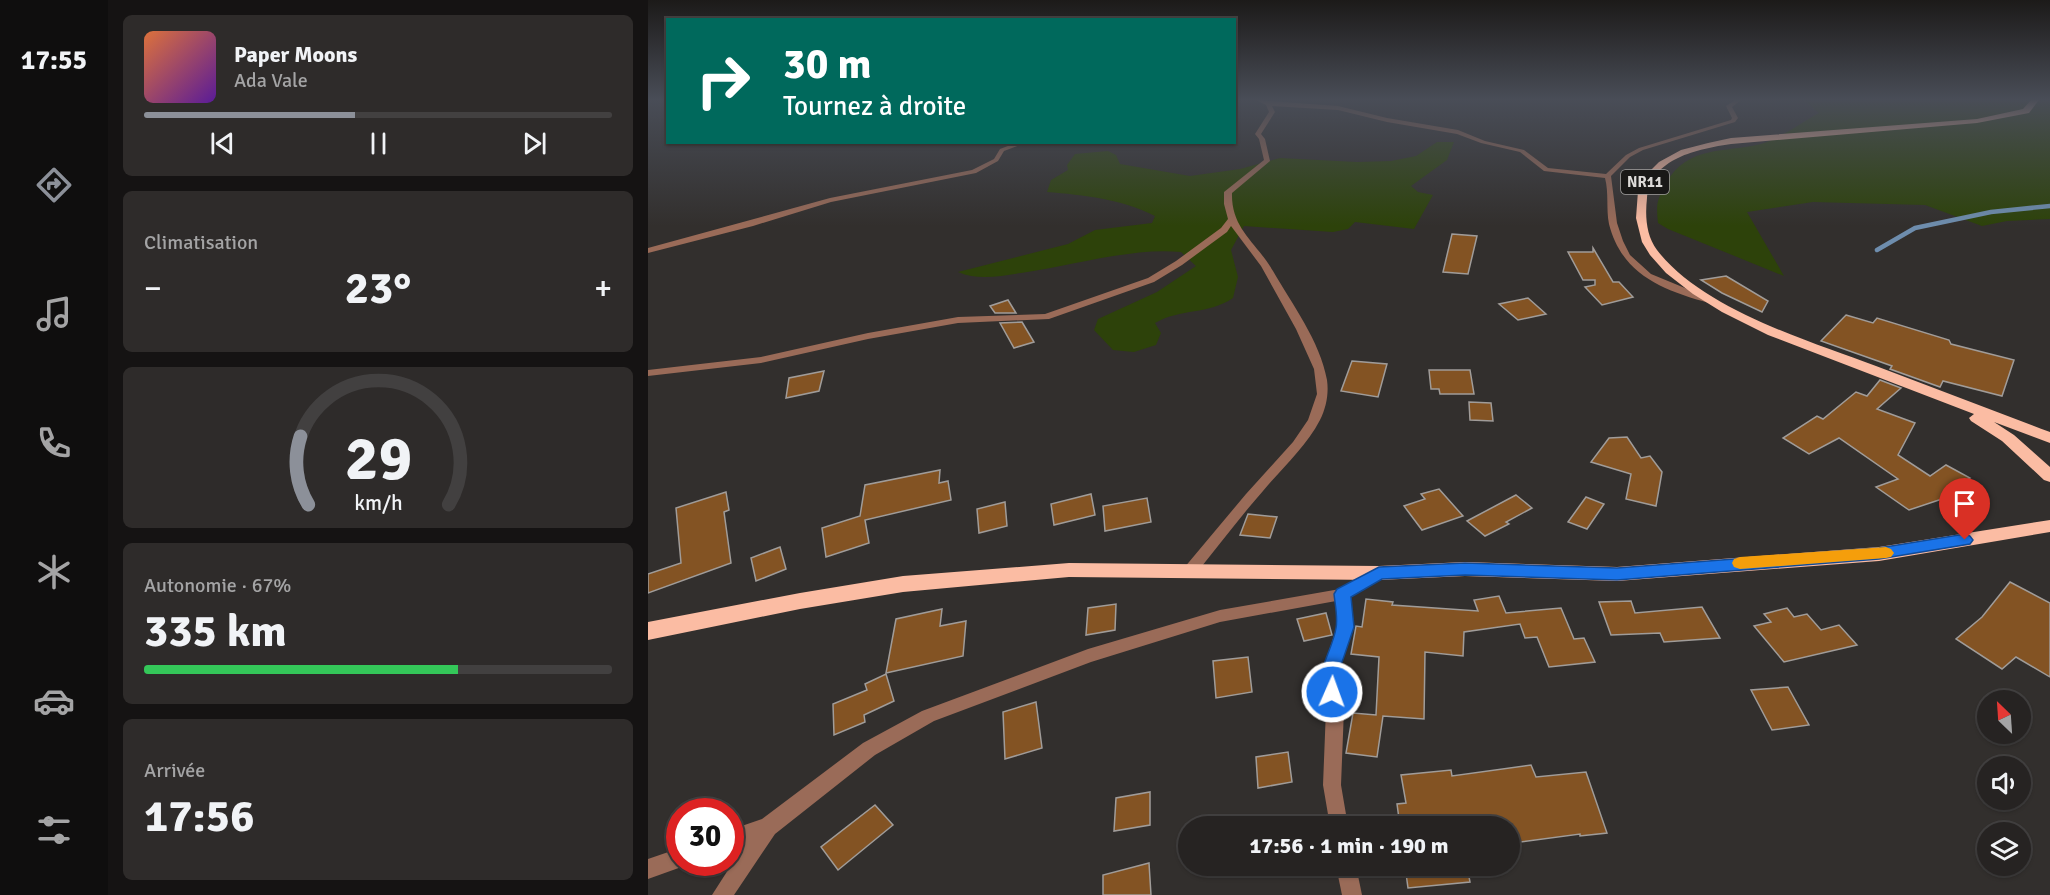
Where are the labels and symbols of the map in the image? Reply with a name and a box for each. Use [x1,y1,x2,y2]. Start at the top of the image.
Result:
road number: NR11 [1621,170,1669,194]
pin [1939,478,1990,540]
position arrow [1300,660,1364,724]
north arrow [1977,690,2031,744]
speed limit sign: 30 [666,798,744,876]

